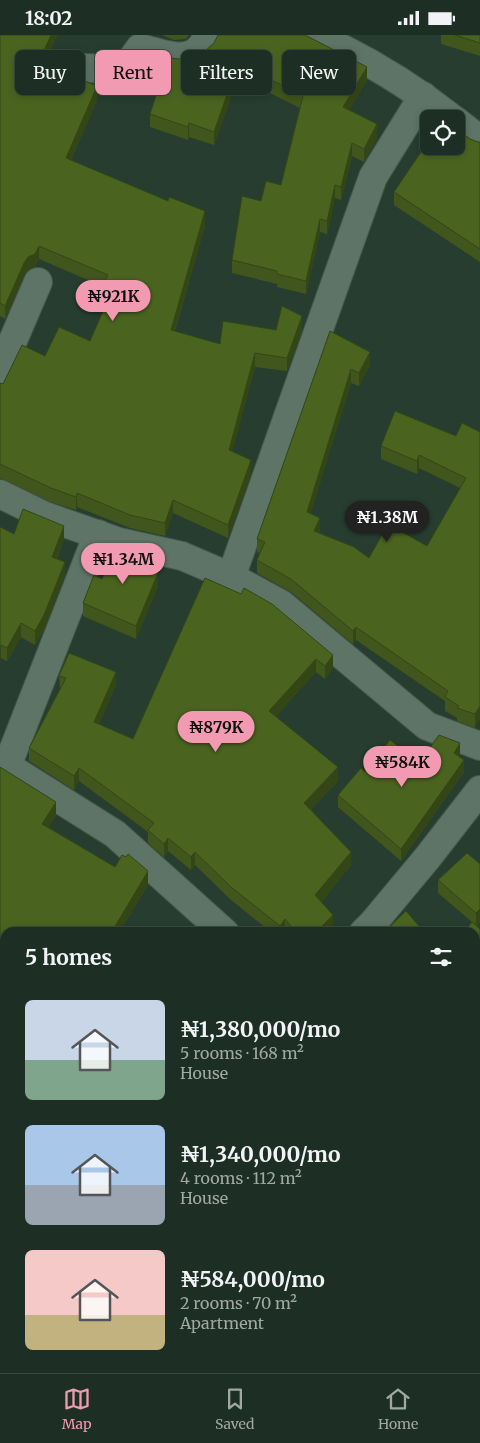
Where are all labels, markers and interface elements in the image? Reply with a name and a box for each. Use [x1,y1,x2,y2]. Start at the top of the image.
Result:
text: 18:02 [25,6,72,30]
chip: Buy [15,50,85,95]
chip: Rent [95,50,171,95]
chip: Filters [181,50,272,95]
chip: New [282,50,356,95]
map controls [420,110,465,155]
button: locate [420,110,465,155]
pin: ₦921K [78,279,148,322]
text: ₦921K [87,286,139,306]
pin: ₦1.38M [346,501,428,543]
text: ₦1.38M [356,507,418,527]
pin: ₦1.34M [82,543,164,585]
text: ₦1.34M [92,549,154,569]
pin: ₦879K [181,711,251,753]
text: ₦879K [189,717,243,737]
pin: ₦584K [367,745,437,788]
text: ₦584K [374,752,430,772]
icon: filters [427,943,455,971]
text: 5 homes [25,944,112,971]
text: ₦1,380,000/mo [180,1016,340,1043]
icon: home [65,1020,125,1080]
text: 5 rooms · 168 m² [180,1043,304,1063]
text: House [180,1063,228,1083]
text: ₦1,340,000/mo [180,1141,341,1168]
icon: home [65,1145,125,1205]
text: 4 rooms · 112 m² [180,1168,302,1188]
text: House [180,1188,228,1208]
text: ₦584,000/mo [180,1266,325,1293]
icon: home [65,1270,125,1330]
text: 2 rooms · 70 m² [180,1293,297,1313]
text: Apartment [180,1313,264,1333]
tab: Map [62,1385,92,1433]
tab: Saved [215,1385,255,1433]
tab: Home [378,1385,418,1433]

